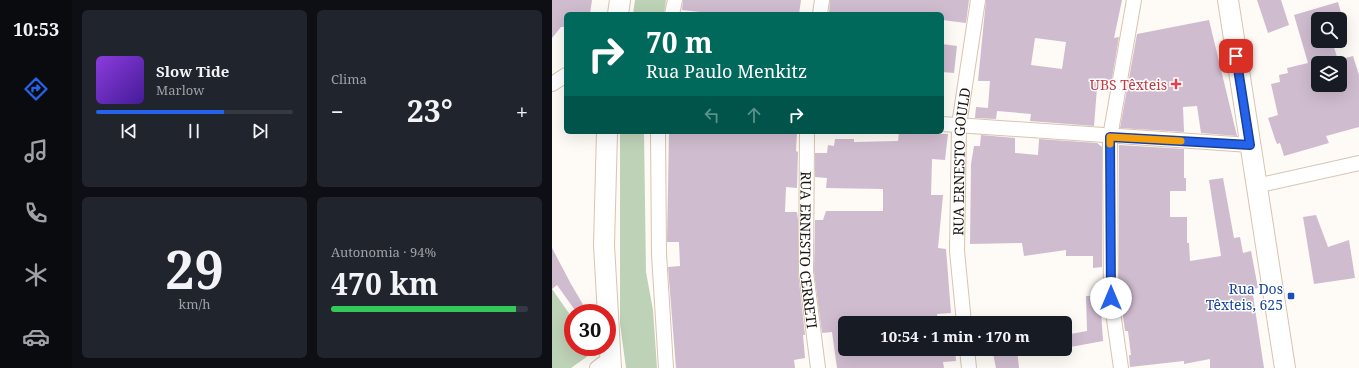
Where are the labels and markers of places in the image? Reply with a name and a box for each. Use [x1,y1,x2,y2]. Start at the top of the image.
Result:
pin [1219,39,1253,73]
place label: UBS Têxteis [1090,75,1167,94]
marker: UBS Têxteis [1170,78,1182,90]
place label: Rua Dos Têxteis, 625 [1206,279,1283,314]
marker: Rua Dos Têxteis, 625 [1286,291,1296,301]

